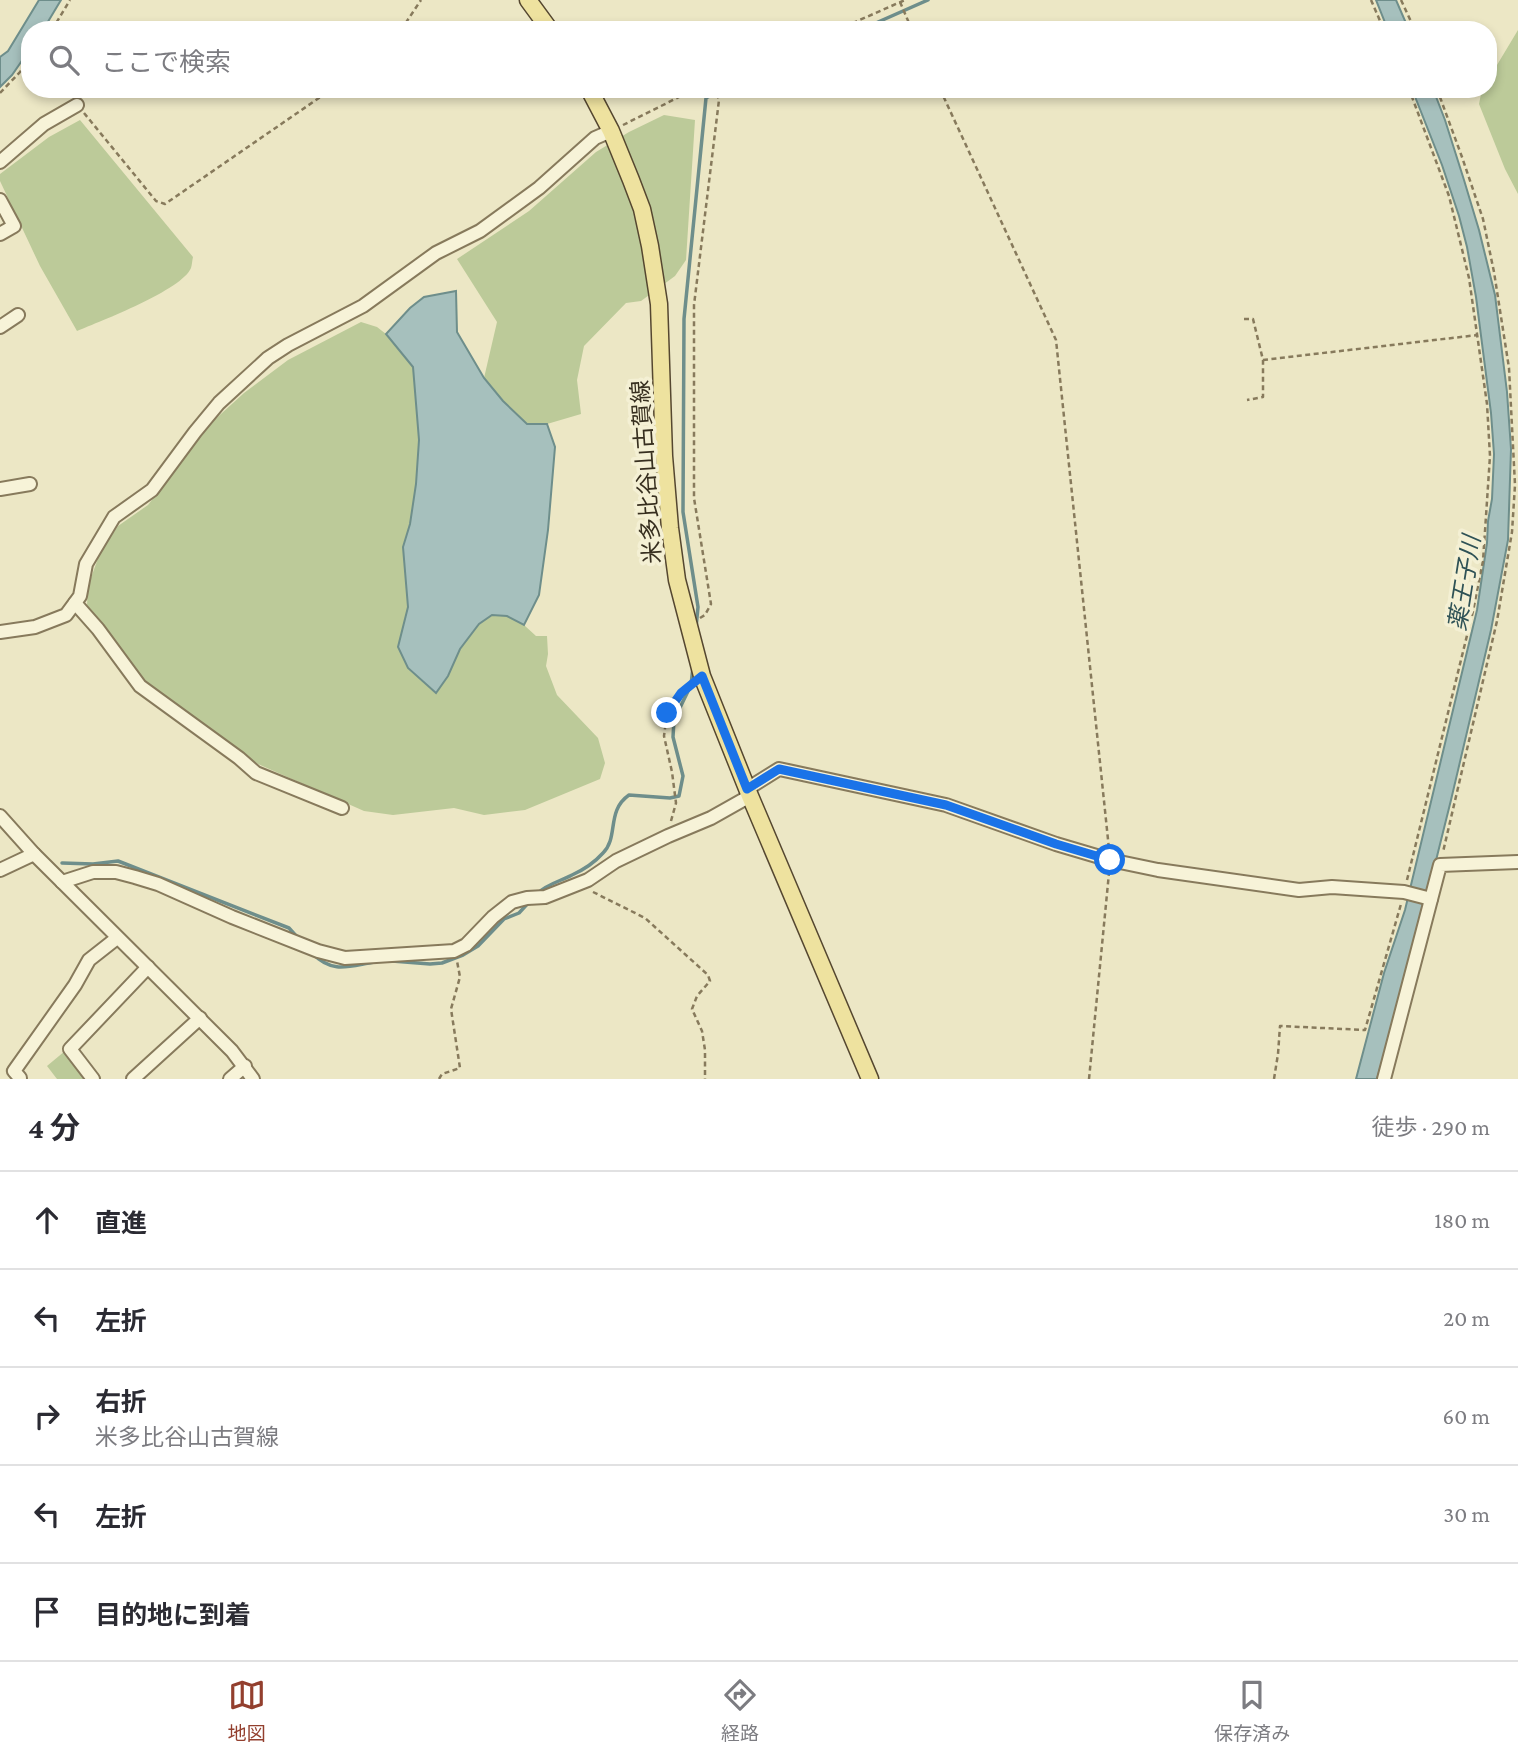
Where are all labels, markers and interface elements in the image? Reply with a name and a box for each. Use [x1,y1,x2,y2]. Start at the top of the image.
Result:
search box [21,21,1497,98]
icon: search [45,41,83,79]
text: ここで検索 [101,48,231,77]
street label: 米多比谷山古賀線 [627,379,665,565]
water label: 薬王子川 [1443,531,1485,633]
route end [651,697,682,728]
route start [1094,844,1125,875]
text: 4 分 [28,1111,80,1144]
text: 徒歩 · 290 m [1371,1114,1490,1140]
icon: ahead [28,1201,66,1239]
text: 180 m [1434,1207,1490,1233]
text: 直進 [95,1209,147,1238]
icon: left [28,1299,66,1337]
text: 20 m [1443,1305,1490,1331]
text: 左折 [95,1307,147,1336]
text: 右折 [95,1388,147,1417]
icon: right [28,1397,66,1435]
text: 60 m [1443,1403,1490,1429]
text: 米多比谷山古賀線 [95,1424,279,1450]
icon: left [28,1495,66,1533]
text: 30 m [1443,1501,1490,1527]
text: 左折 [95,1503,147,1532]
icon: arrive [28,1593,66,1631]
text: 目的地に到着 [95,1601,251,1630]
tab: 地図 [228,1676,266,1745]
tab: 経路 [721,1676,759,1745]
tab: 保存済み [1214,1676,1290,1745]

